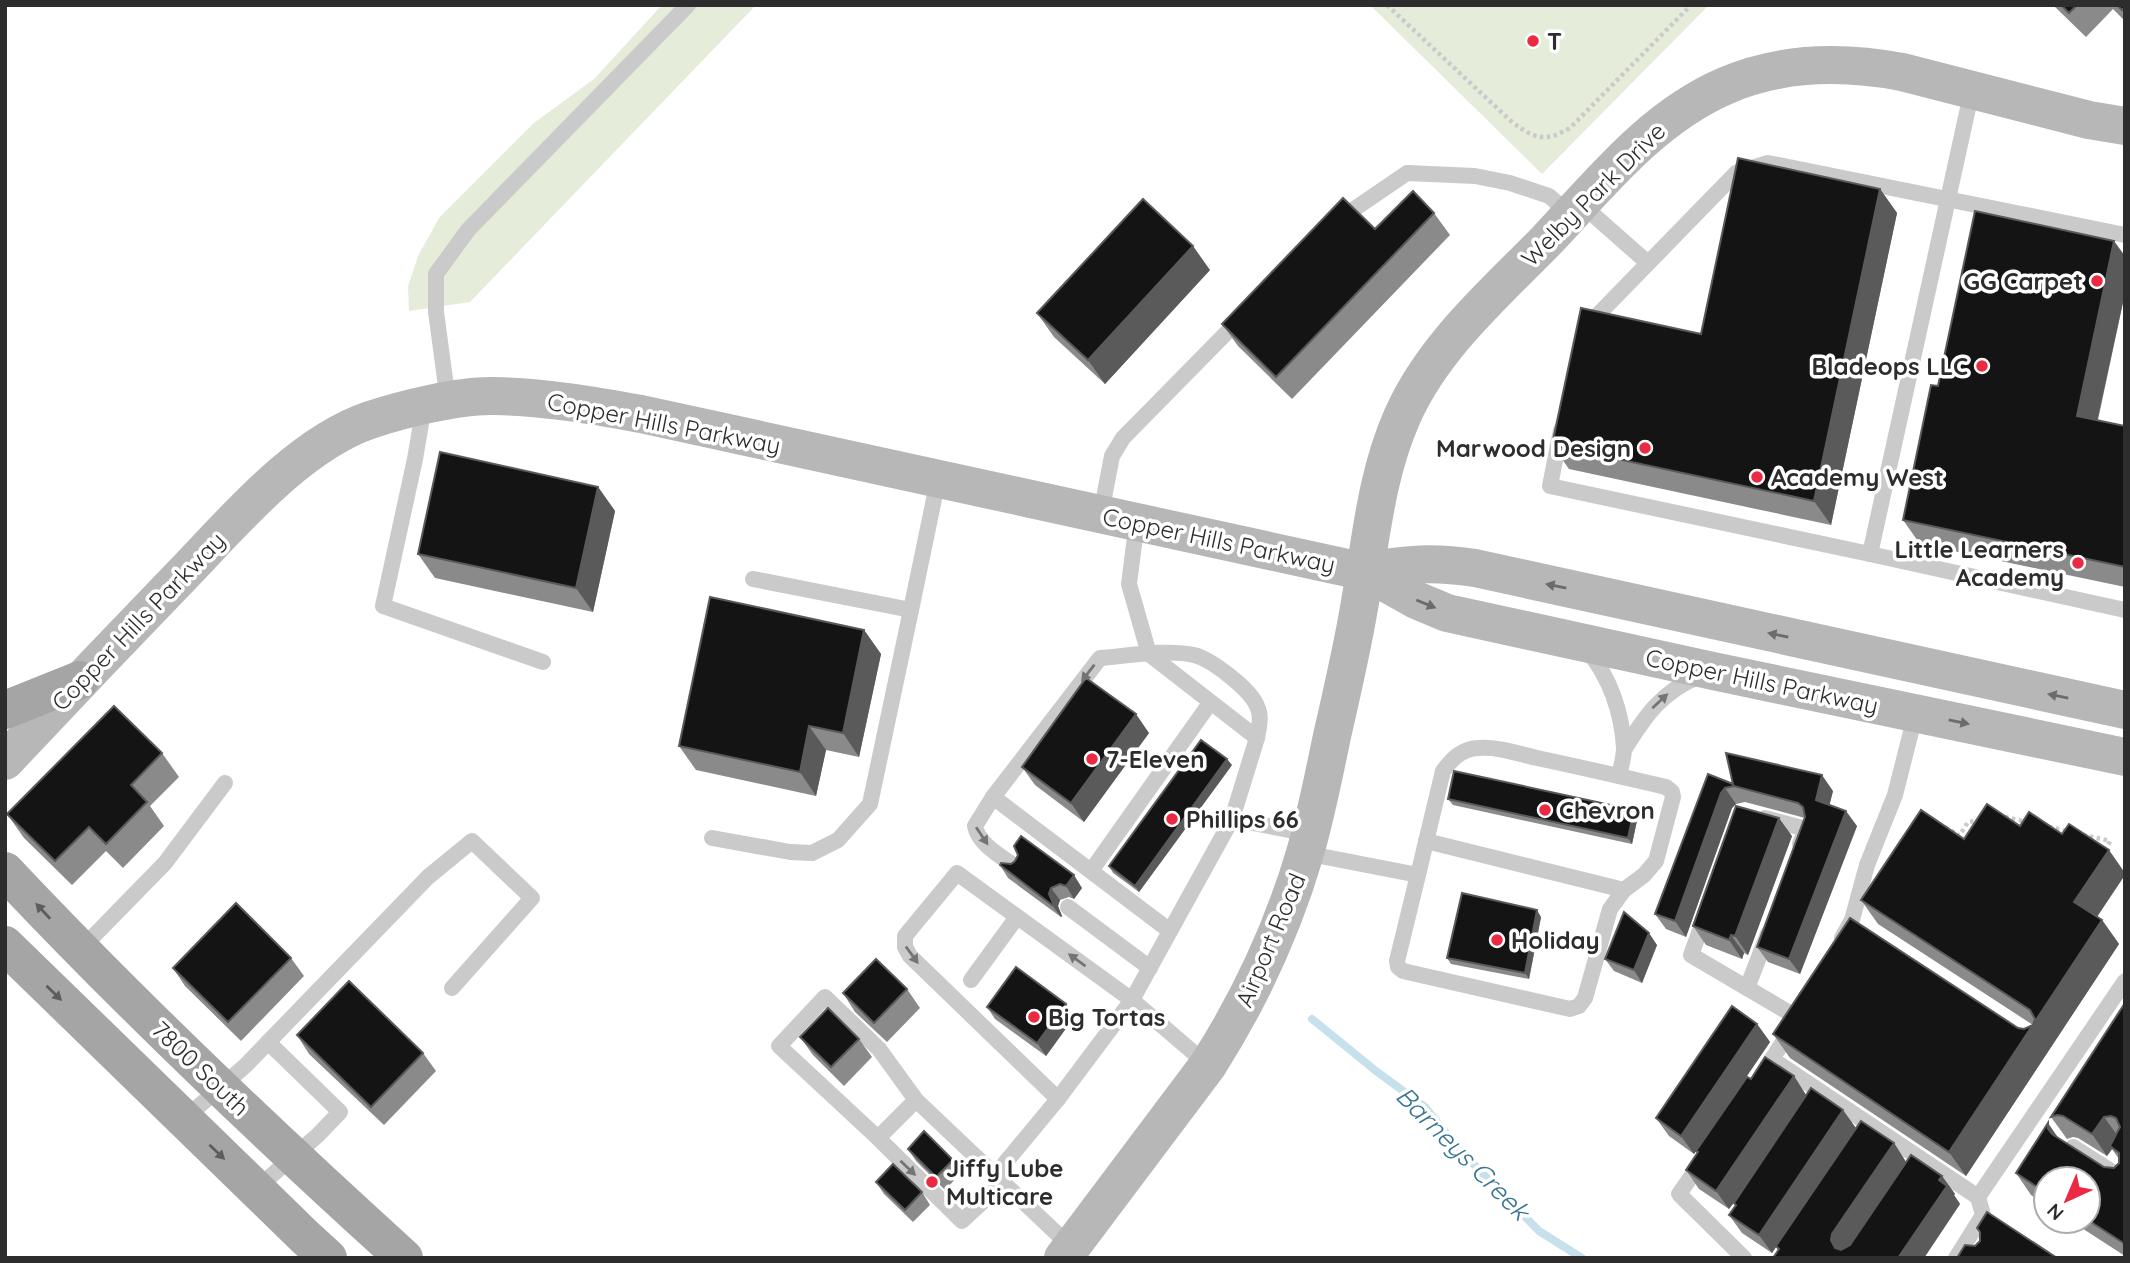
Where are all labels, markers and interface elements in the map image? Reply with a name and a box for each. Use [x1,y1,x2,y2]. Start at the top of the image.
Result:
place label: T [1547,26,1562,56]
marker: T [1525,33,1541,49]
street label: Welby Park Drive [1515,116,1671,272]
place label: GG Carpet [1963,266,2083,296]
marker: GG Carpet [2089,273,2105,289]
place label: Bladeops LLC [1811,351,1968,381]
marker: Bladeops LLC [1974,358,1990,374]
street label: Copper Hills Parkway [545,386,783,460]
place label: Marwood Design [1436,433,1631,463]
marker: Marwood Design [1637,440,1653,456]
place label: Academy West [1771,462,1944,492]
marker: Academy West [1749,469,1765,485]
street label: Copper Hills Parkway [1100,501,1338,579]
street label: Copper Hills Parkway [45,525,231,717]
place label: Little Learners Academy [1894,534,2064,592]
marker: Little Learners Academy [2070,555,2086,571]
one-way arrow [1545,580,1567,591]
one-way arrow [1416,599,1437,610]
one-way arrow [1767,629,1789,640]
street label: Copper Hills Parkway [1643,642,1881,720]
one-way arrow [1082,664,1096,682]
one-way arrow [2047,690,2069,701]
one-way arrow [1651,693,1669,709]
one-way arrow [1948,716,1970,727]
place label: 7-Eleven [1106,744,1205,774]
marker: 7-Eleven [1084,751,1100,767]
place label: Chevron [1559,795,1655,825]
marker: Chevron [1537,802,1553,818]
place label: Phillips 66 [1186,804,1299,834]
marker: Phillips 66 [1164,811,1180,827]
one-way arrow [974,827,988,846]
street label: Airport Road [1228,869,1312,1011]
one-way arrow [35,903,51,920]
place label: Holiday [1511,925,1600,955]
marker: Holiday [1489,932,1505,948]
one-way arrow [905,946,919,965]
one-way arrow [1068,953,1086,967]
one-way arrow [46,985,62,1001]
place label: Big Tortas [1048,1002,1165,1032]
marker: Big Tortas [1026,1009,1042,1025]
street label: 7800 South [146,1014,256,1122]
water label: Barneys Creek [1389,1079,1538,1228]
one-way arrow [208,1143,225,1159]
place label: Jiffy Lube Multicare [946,1153,1064,1211]
one-way arrow [899,1159,916,1175]
north arrow [2032,1165,2102,1235]
marker: Jiffy Lube Multicare [924,1174,940,1190]
text: N [2042,1199,2069,1226]

